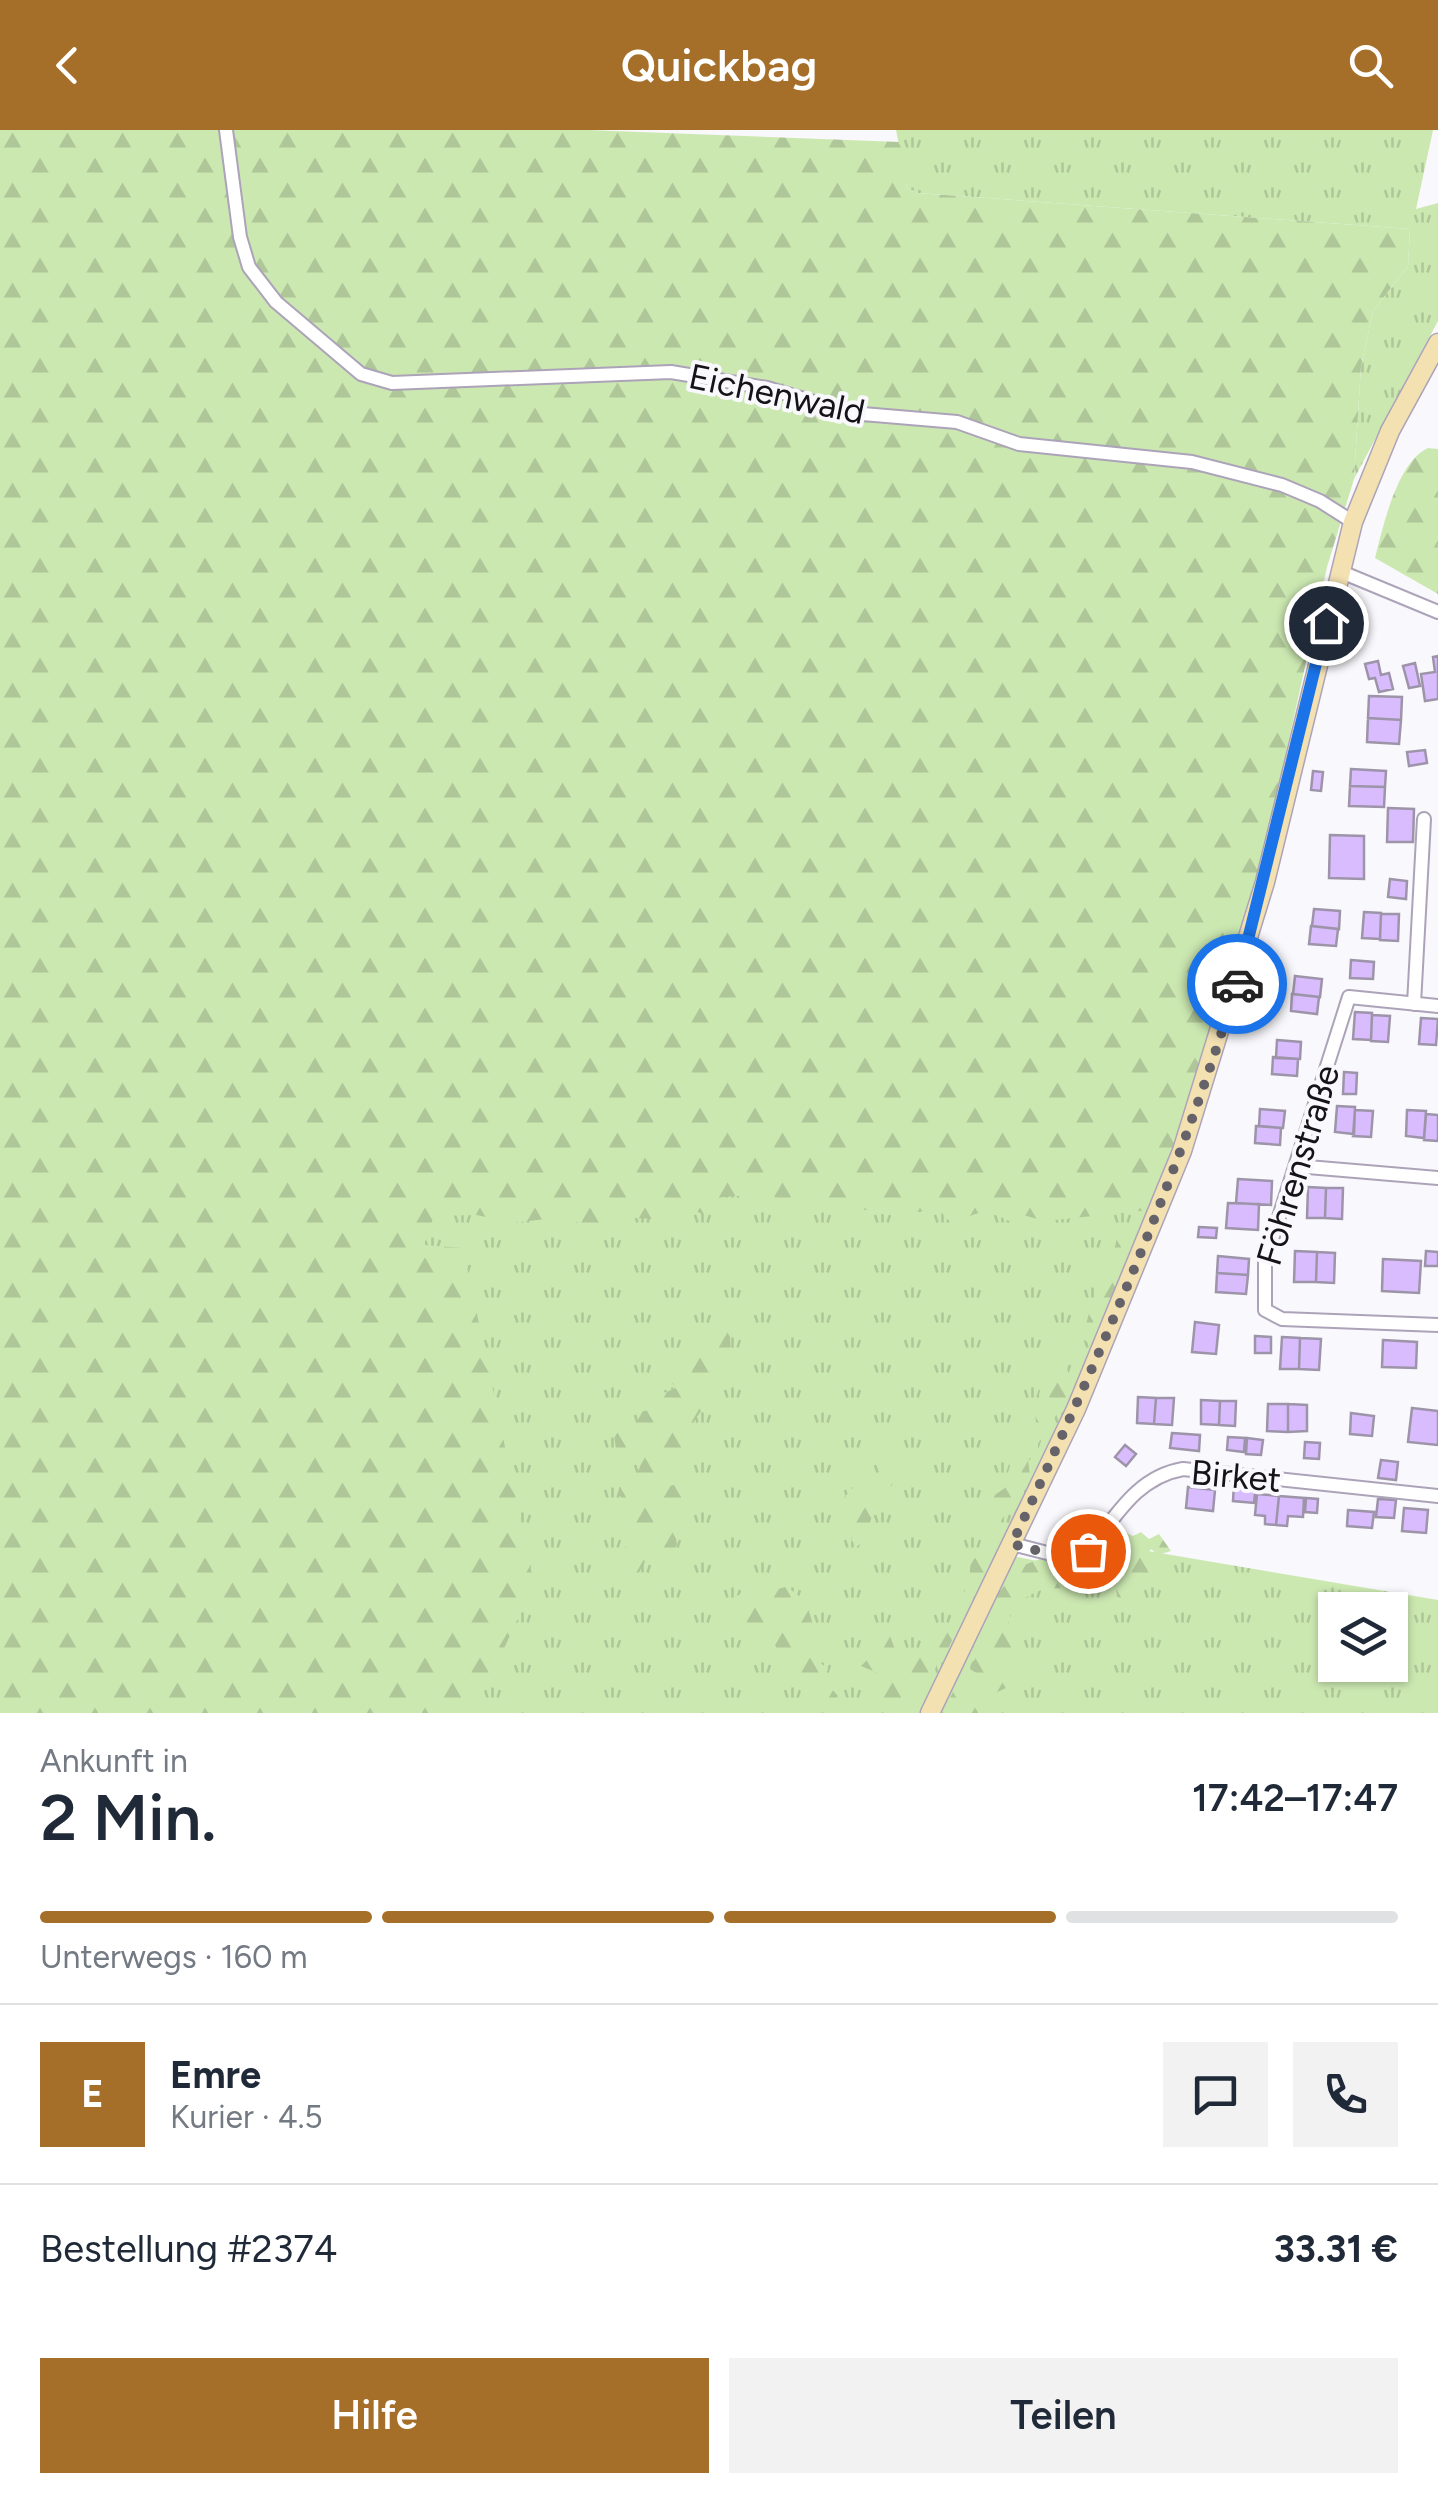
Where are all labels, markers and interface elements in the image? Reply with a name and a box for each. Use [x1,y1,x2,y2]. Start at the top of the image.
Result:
icon: back [40,38,95,93]
text: Quickbag [621,38,817,92]
icon: search [1343,38,1398,93]
street label: Eichenwald [685,355,869,433]
pin [1284,581,1369,666]
icon: home [1299,596,1354,651]
courier [1187,934,1287,1034]
icon: car [1210,957,1265,1012]
street label: Föhrenstraße [1248,1060,1348,1270]
street label: Birket [1189,1451,1283,1501]
pin [1046,1509,1131,1594]
icon: bag [1061,1524,1116,1579]
map controls [1318,1592,1408,1682]
button: layers [1318,1592,1408,1682]
text: Ankunft in [40,1742,188,1780]
text: 17:42–17:47 [1192,1775,1398,1821]
text: 2 Min. [40,1778,216,1856]
text: Unterwegs · 160 m [40,1938,308,1976]
button: chat [1163,2042,1268,2147]
button: phone [1293,2042,1398,2147]
text: Emre [170,2052,261,2098]
text: E [81,2071,104,2117]
text: Kurier · 4.5 [170,2098,323,2136]
text: Bestellung #2374 [40,2226,337,2272]
text: 33.31 € [1274,2226,1398,2272]
button: Hilfe [40,2358,709,2473]
button: Teilen [729,2358,1398,2473]

